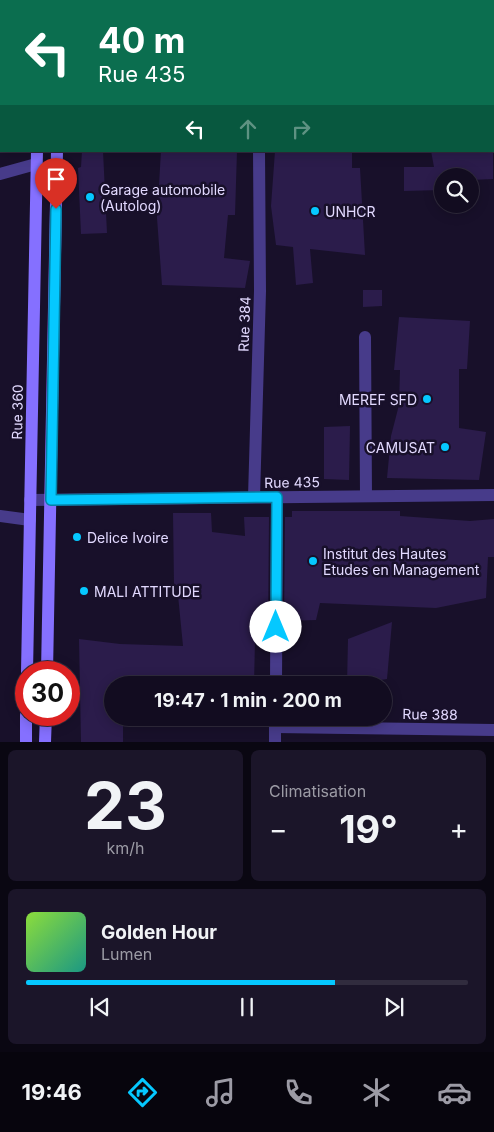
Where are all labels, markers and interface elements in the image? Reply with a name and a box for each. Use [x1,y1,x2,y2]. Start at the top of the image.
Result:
text: 40 m [98,19,186,61]
icon: left [15,20,80,85]
text: Rue 435 [98,61,185,87]
icon: left [181,115,209,143]
icon: ahead [234,115,262,143]
icon: right [287,115,315,143]
pin [35,158,77,209]
icon: arrive [42,165,70,193]
map controls [434,168,479,213]
button: search [434,168,479,213]
place label: Garage automobile (Autolog) [100,181,225,214]
marker: Garage automobile (Autolog) [84,191,96,203]
place label: UNHCR [325,203,376,220]
marker: UNHCR [309,205,321,217]
street label: Rue 384 [235,296,253,352]
street label: Rue 360 [8,384,26,440]
place label: MEREF SFD [339,391,417,408]
marker: MEREF SFD [421,393,433,405]
place label: CAMUSAT [366,439,435,456]
marker: CAMUSAT [439,441,451,453]
street label: Rue 435 [264,473,320,491]
place label: Delice Ivoire [87,529,169,546]
marker: Delice Ivoire [71,531,83,543]
place label: Institut des Hautes Etudes en Management [323,545,480,578]
marker: Institut des Hautes Etudes en Management [307,555,319,567]
place label: MALI ATTITUDE [94,583,200,600]
marker: MALI ATTITUDE [78,585,90,597]
position arrow [249,600,301,652]
speed limit sign: 30 [15,661,80,726]
text: 19:47 · 1 min · 200 m [154,689,342,712]
street label: Rue 388 [402,705,458,723]
text: 23 [84,766,167,845]
text: Climatisation [269,781,366,801]
text: 19° [339,806,398,852]
text: − [269,812,288,846]
text: + [449,812,468,846]
text: km/h [106,838,145,858]
text: Golden Hour [101,921,217,944]
text: Lumen [101,944,152,964]
icon: previous [86,993,114,1021]
icon: pause [233,993,261,1021]
icon: next [380,993,408,1021]
icon: directions [125,1075,160,1110]
icon: music [203,1075,238,1110]
icon: phone [281,1075,316,1110]
icon: climate [359,1075,394,1110]
icon: car [437,1075,472,1110]
text: 19:46 [22,1079,82,1105]

